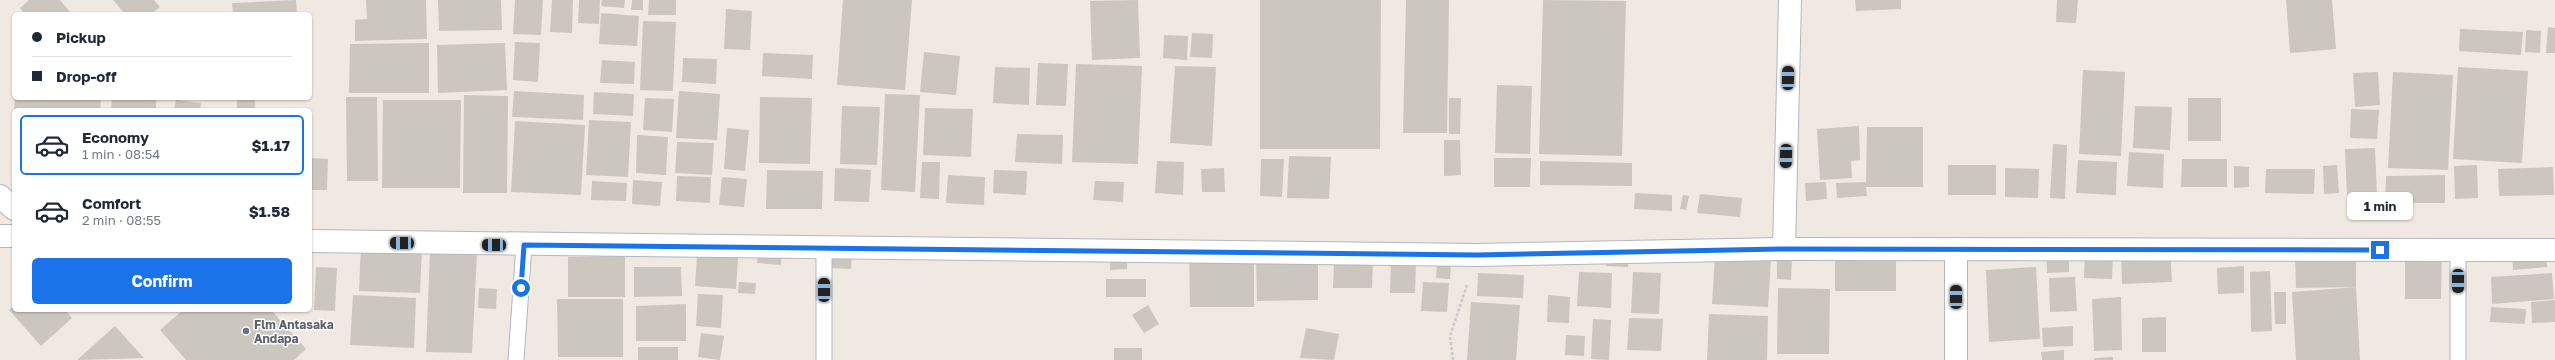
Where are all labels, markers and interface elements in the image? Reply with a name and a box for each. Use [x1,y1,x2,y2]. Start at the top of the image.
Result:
text: Pickup [56,28,106,46]
car [1782,66,1794,90]
text: Drop-off [56,67,116,85]
icon: car [34,127,70,163]
text: Economy [82,128,149,146]
text: $1.17 [252,136,290,154]
car [1780,144,1792,168]
text: 1 min · 08:54 [82,146,160,162]
callout: 1 min [2347,192,2413,220]
icon: car [34,193,70,229]
text: Comfort [82,194,141,212]
text: 1 min [2364,198,2396,214]
text: $1.58 [249,202,290,220]
text: 2 min · 08:55 [82,212,161,228]
car [390,237,414,249]
car [482,239,506,251]
route end [2371,241,2389,259]
button: Confirm [32,258,292,304]
car [2452,269,2464,293]
car [818,278,830,302]
route start [512,279,530,297]
car [1950,285,1962,309]
place label: Flm Antasaka Andapa [254,317,334,346]
marker: Flm Antasaka Andapa [241,326,251,336]

